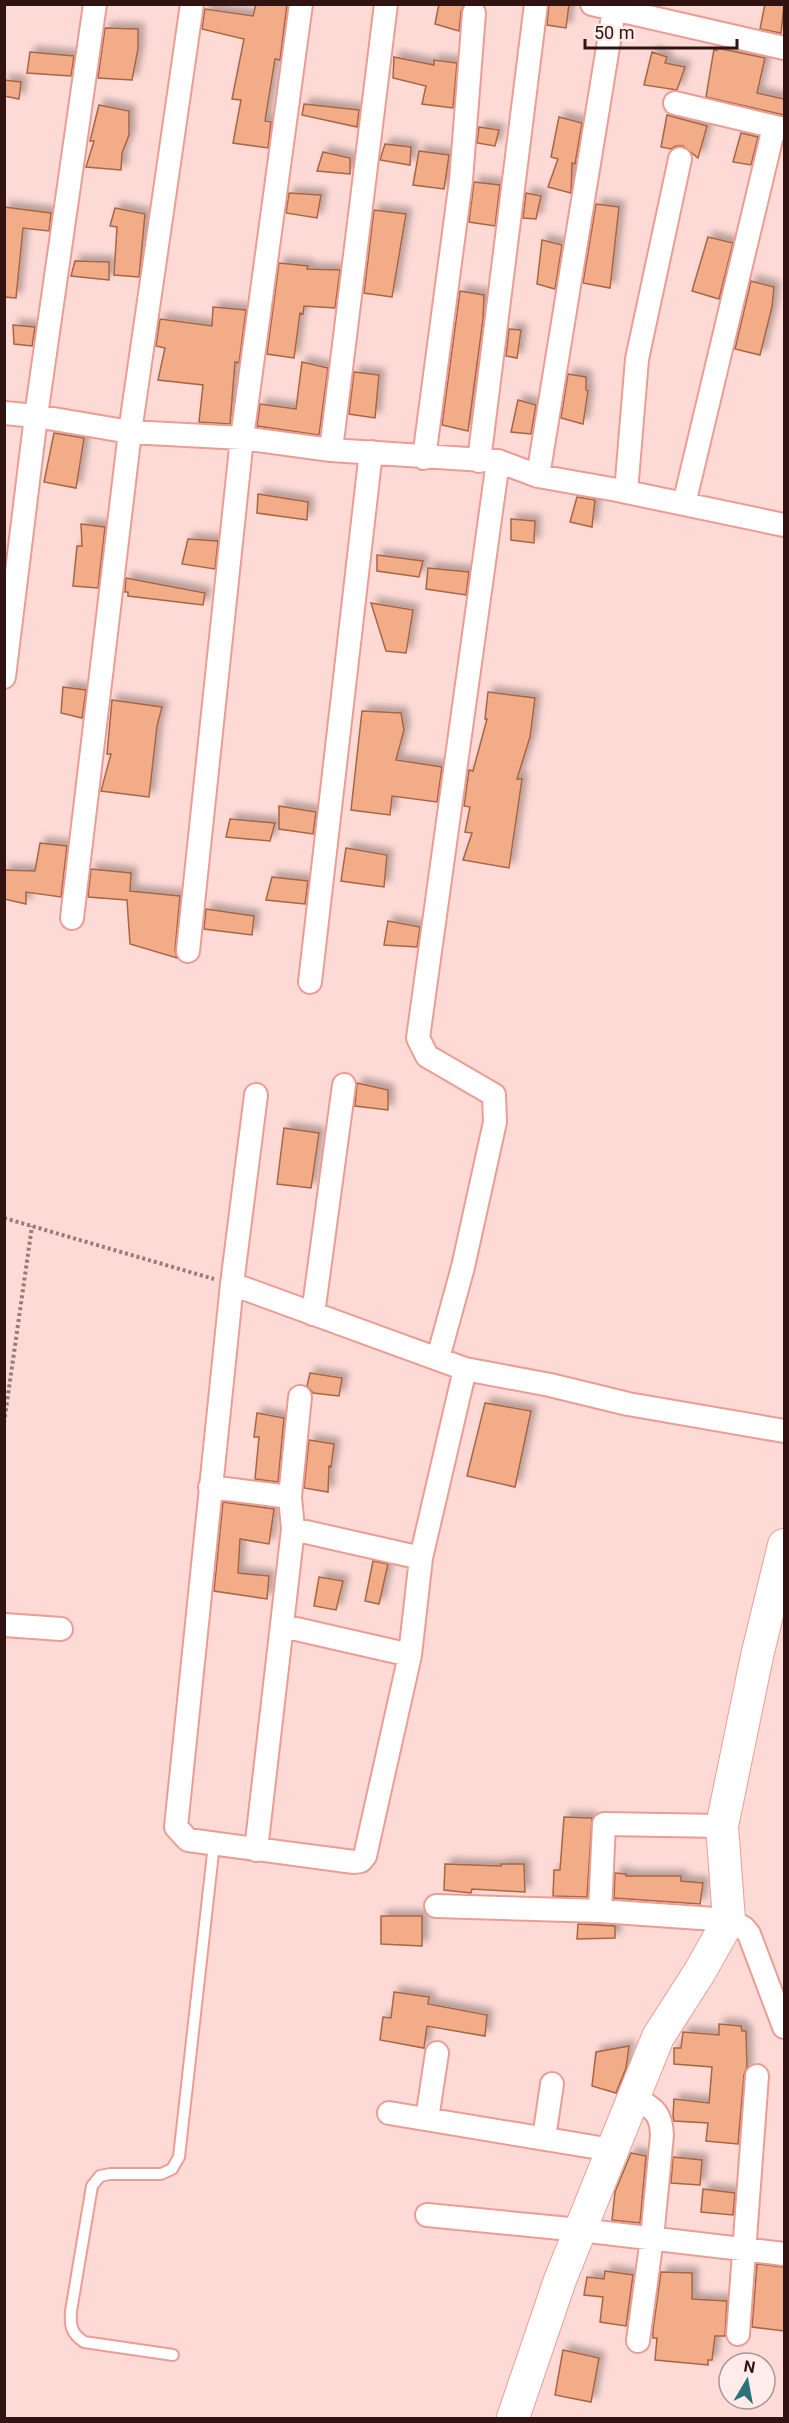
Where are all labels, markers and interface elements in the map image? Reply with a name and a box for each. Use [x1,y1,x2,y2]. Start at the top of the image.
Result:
scale bar [585,12,736,50]
text: 50 m [594,22,634,43]
north arrow [717,2351,777,2411]
text: N [742,2356,757,2377]

